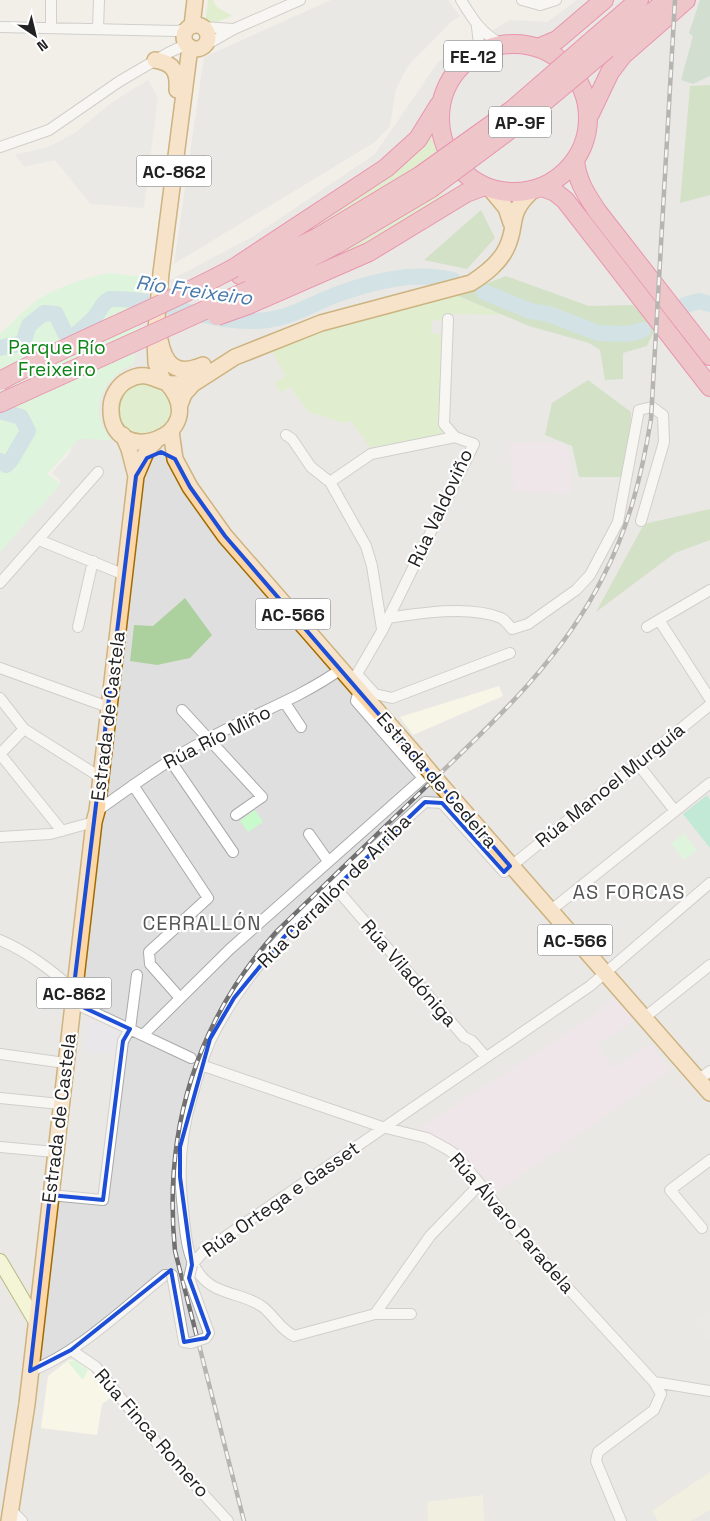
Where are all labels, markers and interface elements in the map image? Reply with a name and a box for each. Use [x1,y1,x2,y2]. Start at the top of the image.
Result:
north arrow [10,10,60,60]
text: N [33,36,51,56]
road number: FE-12 [444,40,502,72]
road number: AP-9F [489,106,551,138]
road number: AC-862 [136,156,212,187]
water label: Río Freixeiro [134,269,254,311]
park label: Parque Río Freixeiro [8,335,106,382]
street label: Rúa Valdoviño [402,445,478,571]
road number: AC-566 [256,598,330,630]
street label: Estrada de Castela [85,629,131,803]
street label: Rúa Río Miño [159,699,275,775]
street label: Estrada de Cedeira [371,707,503,853]
street label: Rúa Manoel Murguía [530,717,690,853]
street label: Rúa Cerrallón de Arriba [252,809,416,973]
district label: AS FORCAS [572,879,686,905]
district label: CERRALLÓN [142,910,262,936]
street label: Rúa Viladóniga [356,914,463,1032]
road number: AC-566 [538,924,612,956]
road number: AC-862 [36,978,112,1008]
street label: Estrada de Castela [36,1031,82,1205]
street label: Rúa Ortega e Gasset [198,1135,364,1263]
street label: Rúa Álvaro Paradela [444,1147,580,1299]
street label: Rúa Finca Romero [89,1363,215,1503]

